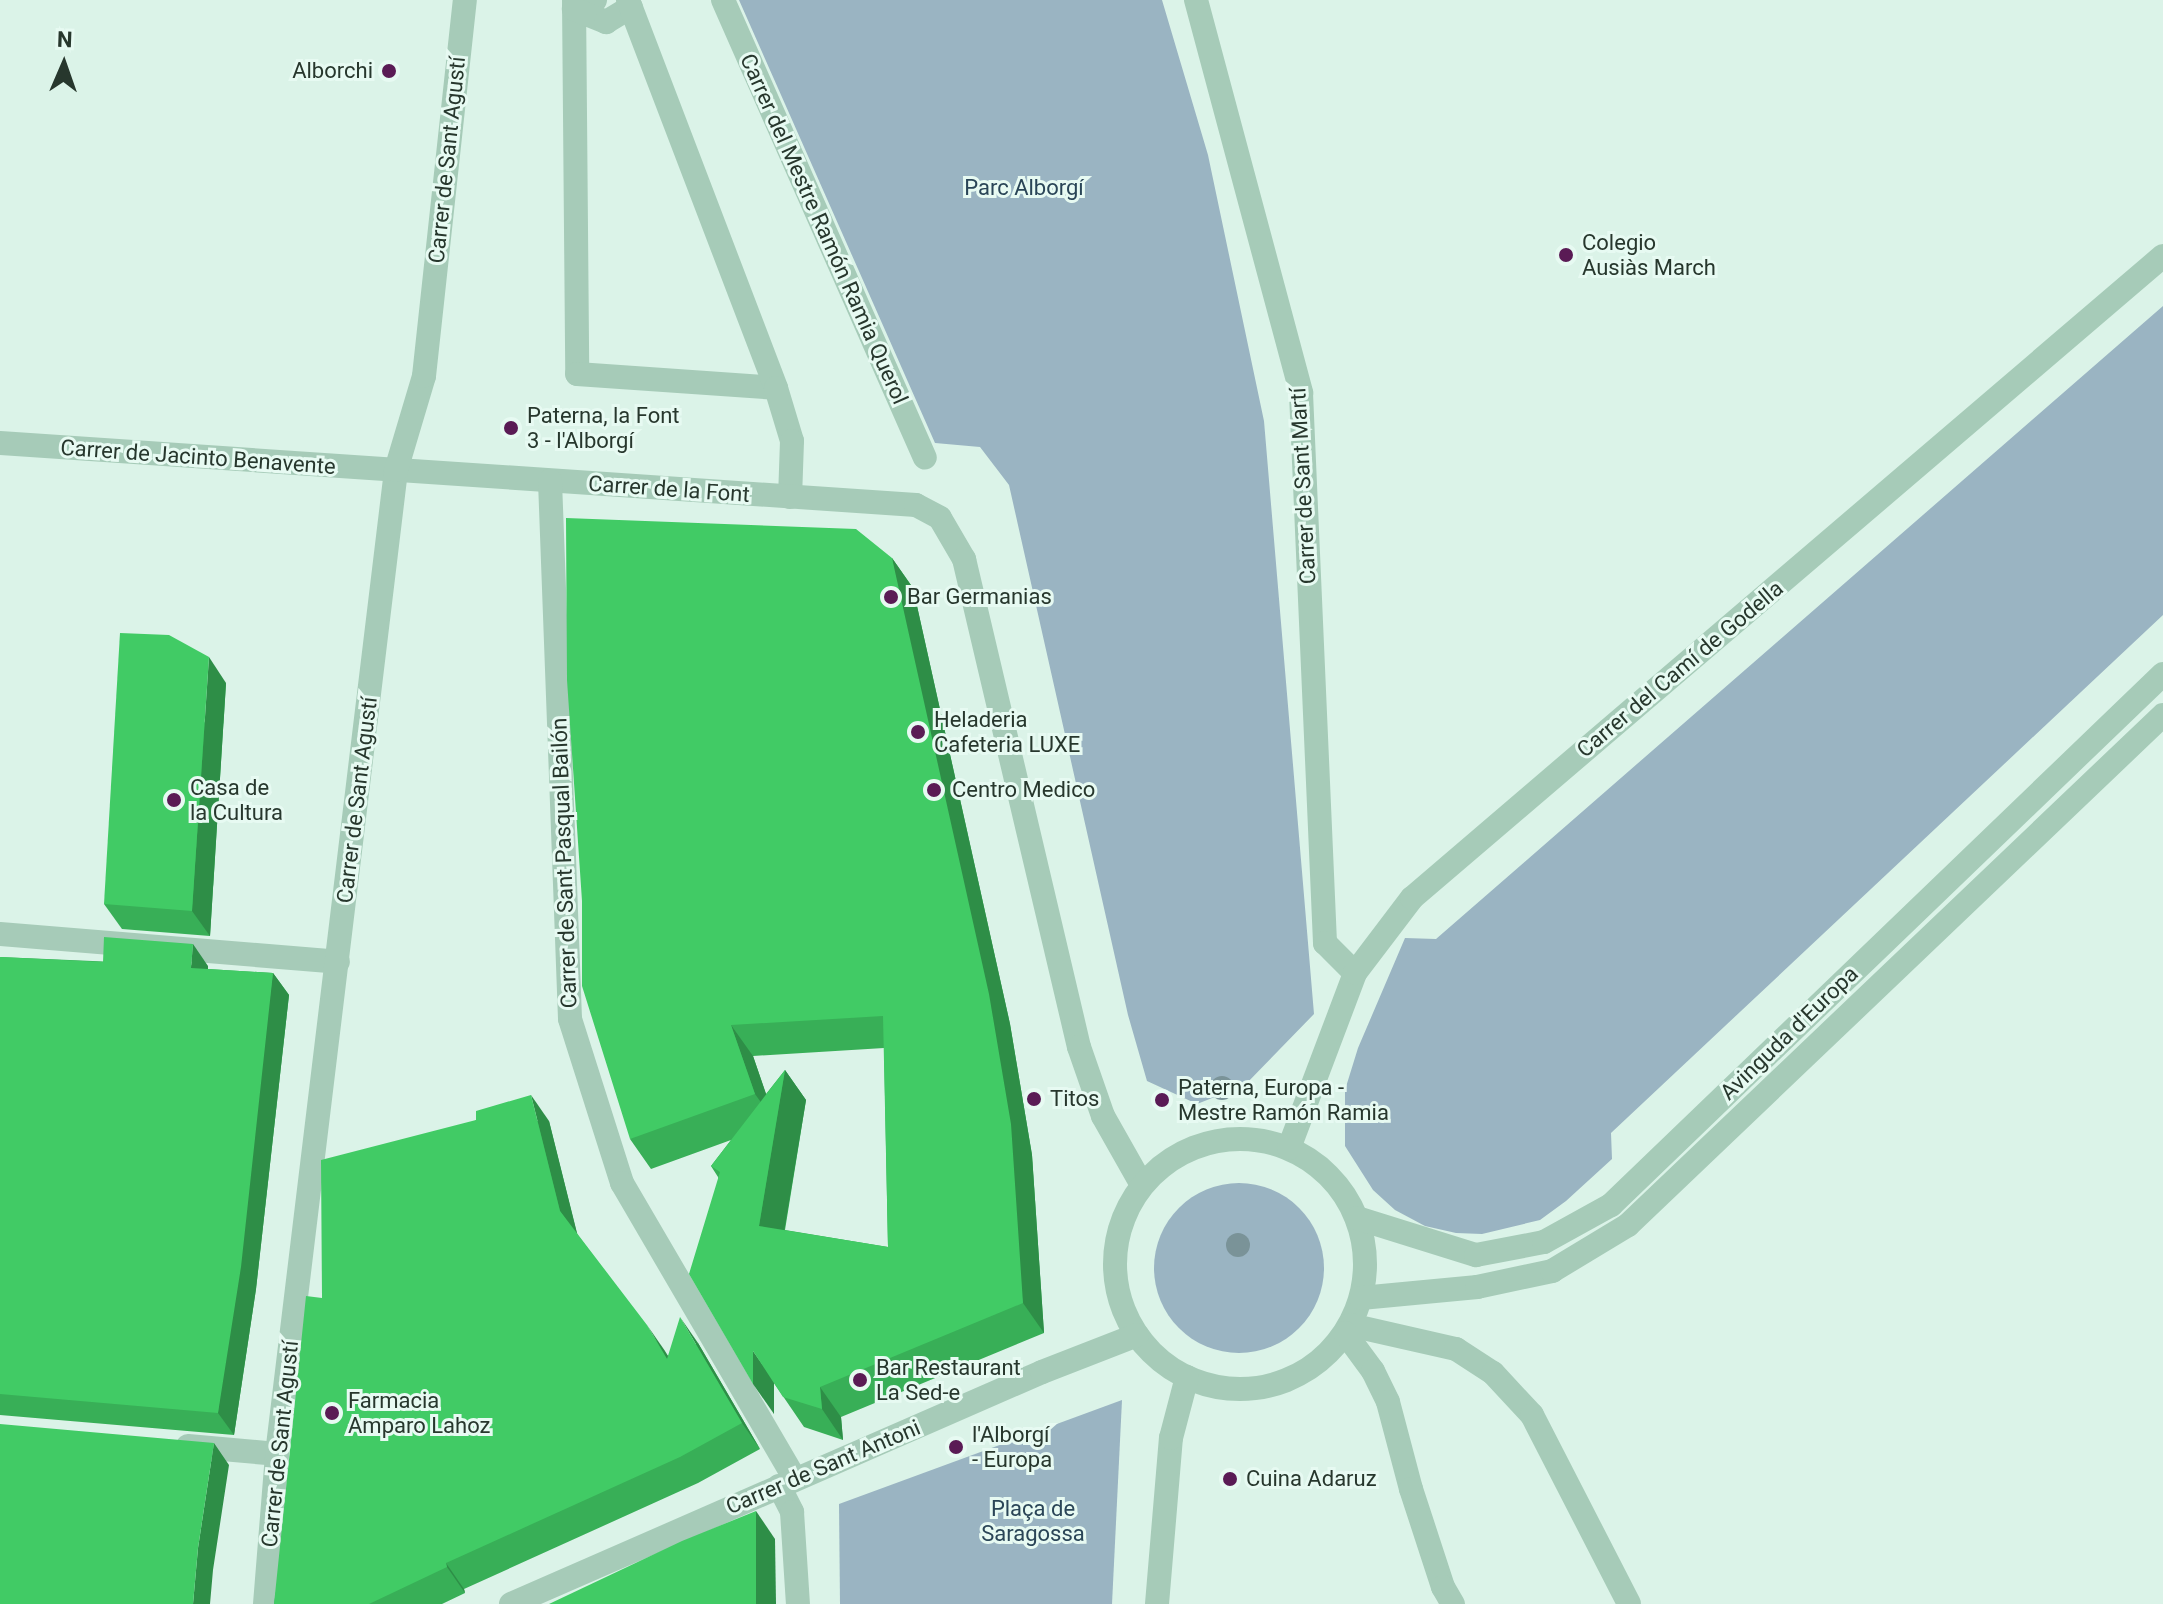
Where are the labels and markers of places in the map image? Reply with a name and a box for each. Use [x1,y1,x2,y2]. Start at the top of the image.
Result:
place label: Alborchi [292,58,373,84]
marker: Alborchi [380,62,398,80]
place label: Colegio Ausiàs March [1582,229,1716,280]
marker: Colegio Ausiàs March [1557,246,1575,264]
place label: Paterna, la Font 3 - l'Alborgí [527,402,680,454]
marker: Paterna, la Font 3 - l'Alborgí [502,419,520,437]
place label: Bar Germanias [907,584,1052,610]
marker: Bar Germanias [882,588,900,606]
place label: Heladeria Cafeteria LUXE [934,706,1080,758]
marker: Heladeria Cafeteria LUXE [909,723,927,741]
place label: Casa de la Cultura [190,774,283,826]
place label: Centro Medico [952,777,1095,803]
marker: Centro Medico [923,779,945,801]
marker: Casa de la Cultura [165,791,183,809]
place label: Paterna, Europa - Mestre Ramón Ramia [1178,1074,1389,1126]
place label: Titos [1050,1086,1099,1112]
marker: Titos [1025,1090,1043,1108]
marker: Paterna, Europa - Mestre Ramón Ramia [1153,1091,1171,1109]
place label: Bar Restaurant La Sed-e [876,1354,1021,1406]
marker: Bar Restaurant La Sed-e [851,1371,869,1389]
place label: Farmacia Amparo Lahoz [348,1387,490,1438]
marker: Farmacia Amparo Lahoz [323,1404,341,1422]
place label: l'Alborgí - Europa [972,1421,1052,1472]
marker: l'Alborgí - Europa [947,1438,965,1456]
place label: Cuina Adaruz [1246,1466,1377,1492]
marker: Cuina Adaruz [1221,1470,1239,1488]

